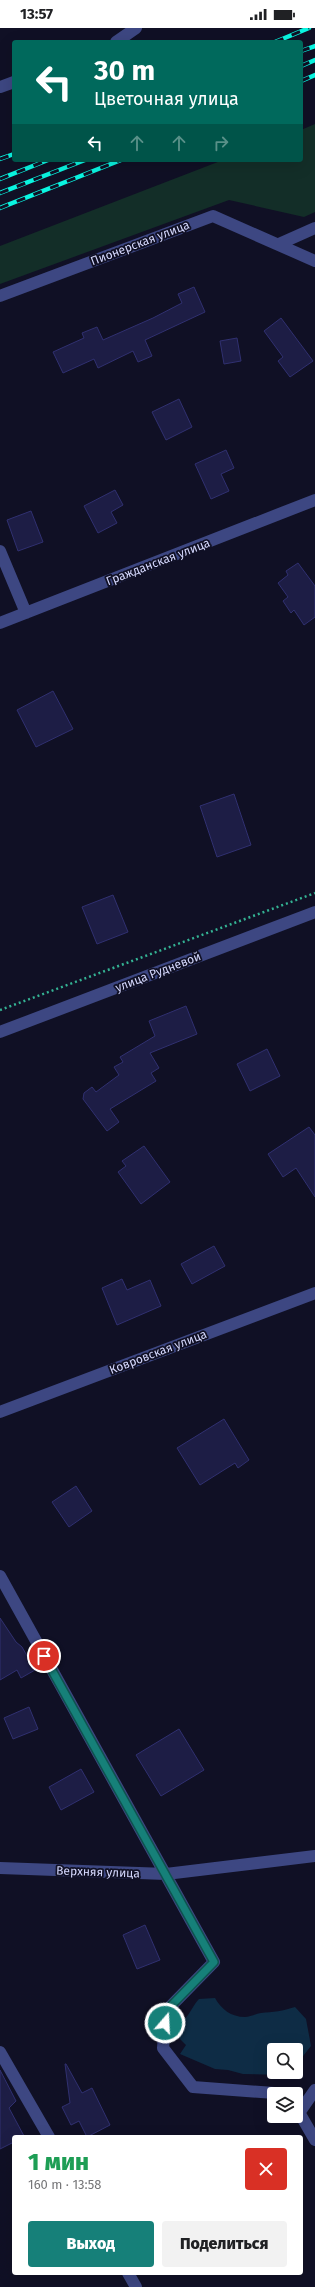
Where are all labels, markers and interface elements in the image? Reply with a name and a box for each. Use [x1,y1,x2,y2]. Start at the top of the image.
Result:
text: 13:57 [20,5,53,23]
text: 30 m [94,54,155,87]
icon: left [28,56,80,108]
text: Цветочная улица [94,88,239,110]
icon: left [84,132,106,154]
icon: ahead [126,132,148,154]
icon: ahead [168,132,190,154]
icon: right [210,132,232,154]
street label: Пионерская улица [89,218,191,268]
street label: Гражданская улица [104,536,212,588]
street label: улица Рудневой [113,949,203,995]
street label: Ковровская улица [107,1327,209,1377]
pin [27,1639,61,1673]
icon: arrive [33,1645,55,1667]
street label: Верхняя улица [56,1864,140,1880]
position arrow [144,2002,186,2044]
map controls [267,2043,303,2123]
button: search [267,2043,303,2079]
button: layers [267,2087,303,2123]
text: 1 мин [28,2148,89,2176]
button: close [245,2148,287,2190]
text: 160 m · 13:58 [28,2177,101,2192]
button: Выход [28,2221,154,2267]
button: Поделиться [162,2221,287,2267]

